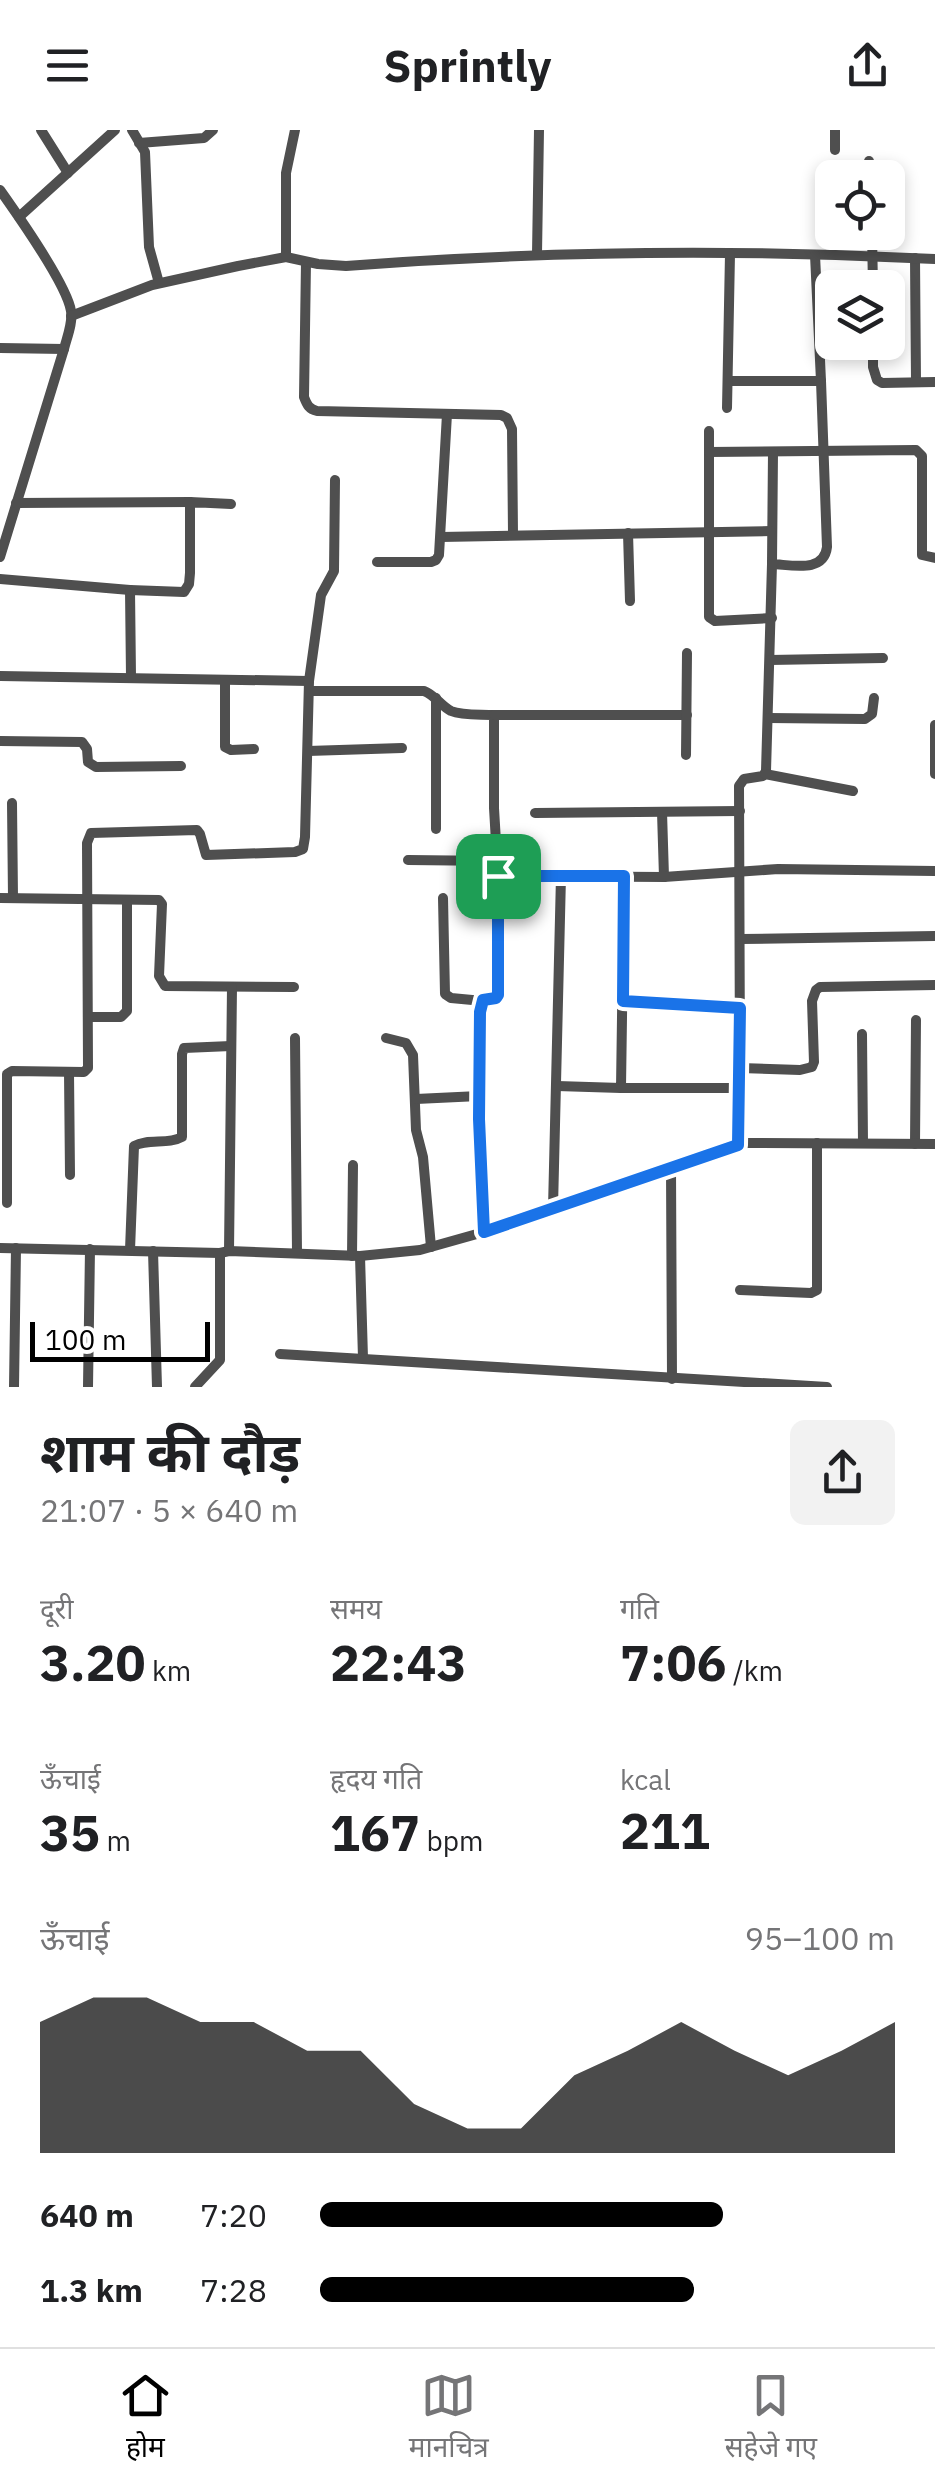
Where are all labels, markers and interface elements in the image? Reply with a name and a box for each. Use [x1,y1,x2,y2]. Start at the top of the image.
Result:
text: Sprintly [384,36,551,94]
icon: menu [40,38,95,93]
icon: share [840,38,895,93]
map controls [815,160,905,360]
button: locate [815,160,905,250]
button: layers [815,270,905,360]
pin [456,834,541,919]
icon: arrive [471,849,526,904]
scale bar [30,1317,210,1362]
text: 100 m [45,1321,126,1358]
text: शाम की दौड़ [40,1416,300,1487]
button: share [790,1420,895,1525]
text: 21:07 · 5 × 640 m [40,1489,298,1531]
text: दूरी [40,1590,74,1627]
text: समय [330,1590,382,1627]
text: गति [620,1590,659,1627]
text: 3.20 [40,1630,146,1695]
text: 22:43 [330,1630,467,1695]
text: 7:06 [620,1630,727,1695]
text: km [146,1652,191,1689]
text: /km [727,1652,783,1689]
text: ऊँचाई [40,1760,101,1797]
text: हृदय गति [330,1760,422,1797]
text: kcal [620,1761,671,1798]
text: 211 [620,1798,710,1863]
text: 35 [40,1800,100,1865]
text: 167 [330,1800,420,1865]
text: m [100,1822,131,1859]
text: bpm [420,1822,484,1859]
text: ऊँचाई [40,1917,109,1959]
text: 95–100 m [745,1917,895,1959]
text: 640 m [40,2194,134,2236]
text: 7:20 [200,2194,267,2236]
text: 1.3 km [40,2269,143,2311]
text: 7:28 [200,2269,267,2311]
tab: होम [118,2368,173,2468]
tab: मानचित्र [409,2368,489,2468]
tab: सहेजे गए [725,2368,817,2468]

